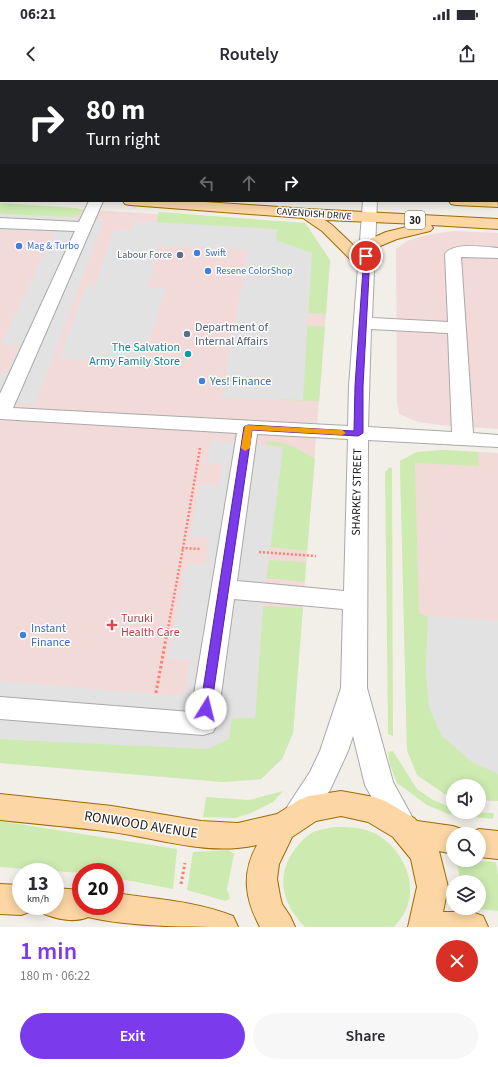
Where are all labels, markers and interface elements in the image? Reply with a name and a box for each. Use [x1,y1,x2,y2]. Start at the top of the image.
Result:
text: 06:21 [20,4,56,25]
text: Routely [219,42,279,67]
icon: back [20,43,42,65]
icon: share [456,43,478,65]
text: 80 m [86,90,145,130]
icon: right [20,96,72,148]
text: Turn right [86,127,160,152]
icon: left [196,172,218,194]
icon: ahead [238,172,260,194]
icon: right [280,172,302,194]
street label: CAVENDISH DRIVE [276,204,352,224]
road number: 30 [405,211,425,229]
place label: Mag & Turbo [27,239,79,253]
pin [349,239,383,273]
marker: Mag & Turbo [14,241,24,251]
icon: arrive [355,245,377,267]
place label: Swift [205,246,226,260]
place label: Labour Force [117,248,172,262]
marker: Swift [192,248,202,258]
marker: Labour Force [175,250,185,260]
place label: Resene ColorShop [216,264,293,278]
marker: Resene ColorShop [203,266,213,276]
place label: Department of Internal Affairs [195,319,268,350]
marker: Department of Internal Affairs [182,329,192,339]
place label: The Salvation Army Family Store [89,339,180,370]
marker: The Salvation Army Family Store [183,349,193,359]
place label: Yes! Finance [209,373,271,390]
marker: Yes! Finance [197,376,207,386]
street label: SHARKEY STREET [348,448,366,536]
place label: Turuki Health Care [121,610,180,641]
marker: Turuki Health Care [106,619,118,631]
place label: Instant Finance [31,620,70,651]
marker: Instant Finance [18,630,28,640]
position arrow [185,688,227,730]
map controls [446,779,486,915]
button: sound [446,779,486,819]
street label: RONWOOD AVENUE [83,806,199,844]
button: search [446,827,486,867]
speed limit sign: 20 [72,863,124,915]
text: 13 [27,870,49,898]
button: layers [446,875,486,915]
text: km/h [27,892,49,906]
text: 1 min [20,934,77,969]
button: close [436,940,478,982]
text: 180 m · 06:22 [20,967,90,985]
button: Exit [20,1013,245,1059]
button: Share [253,1013,478,1059]

